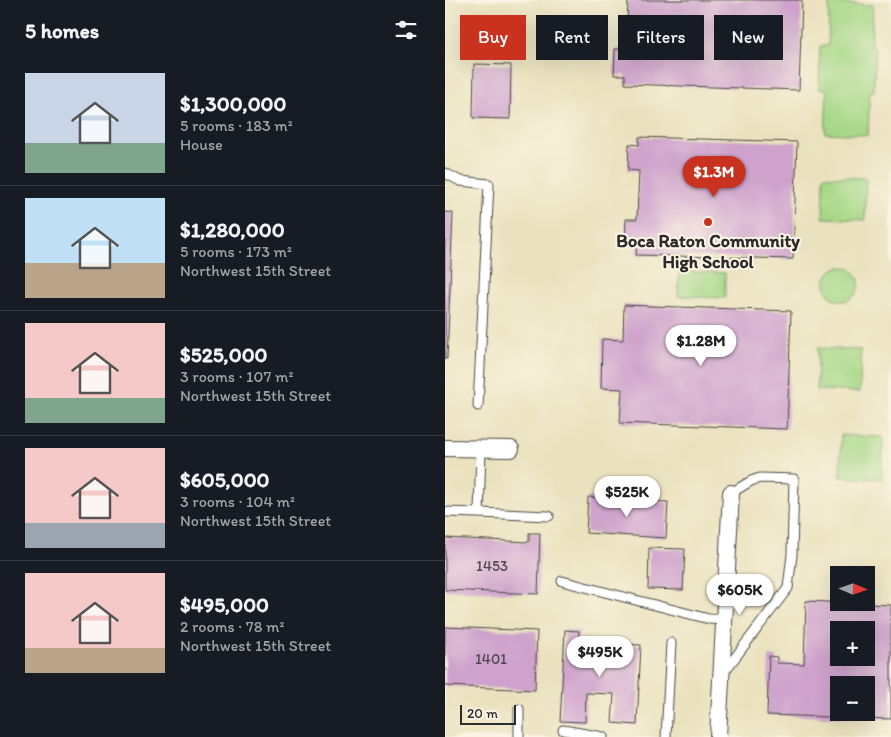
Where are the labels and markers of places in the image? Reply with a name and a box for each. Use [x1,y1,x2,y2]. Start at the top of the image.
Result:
pin: $1.3M [679,156,749,198]
marker: Boca Raton Community High School [702,216,714,228]
place label: Boca Raton Community High School [616,230,800,273]
pin: $1.28M [660,324,742,367]
pin: $525K [592,476,662,518]
pin: $605K [705,574,775,616]
pin: $495K [565,636,635,678]

